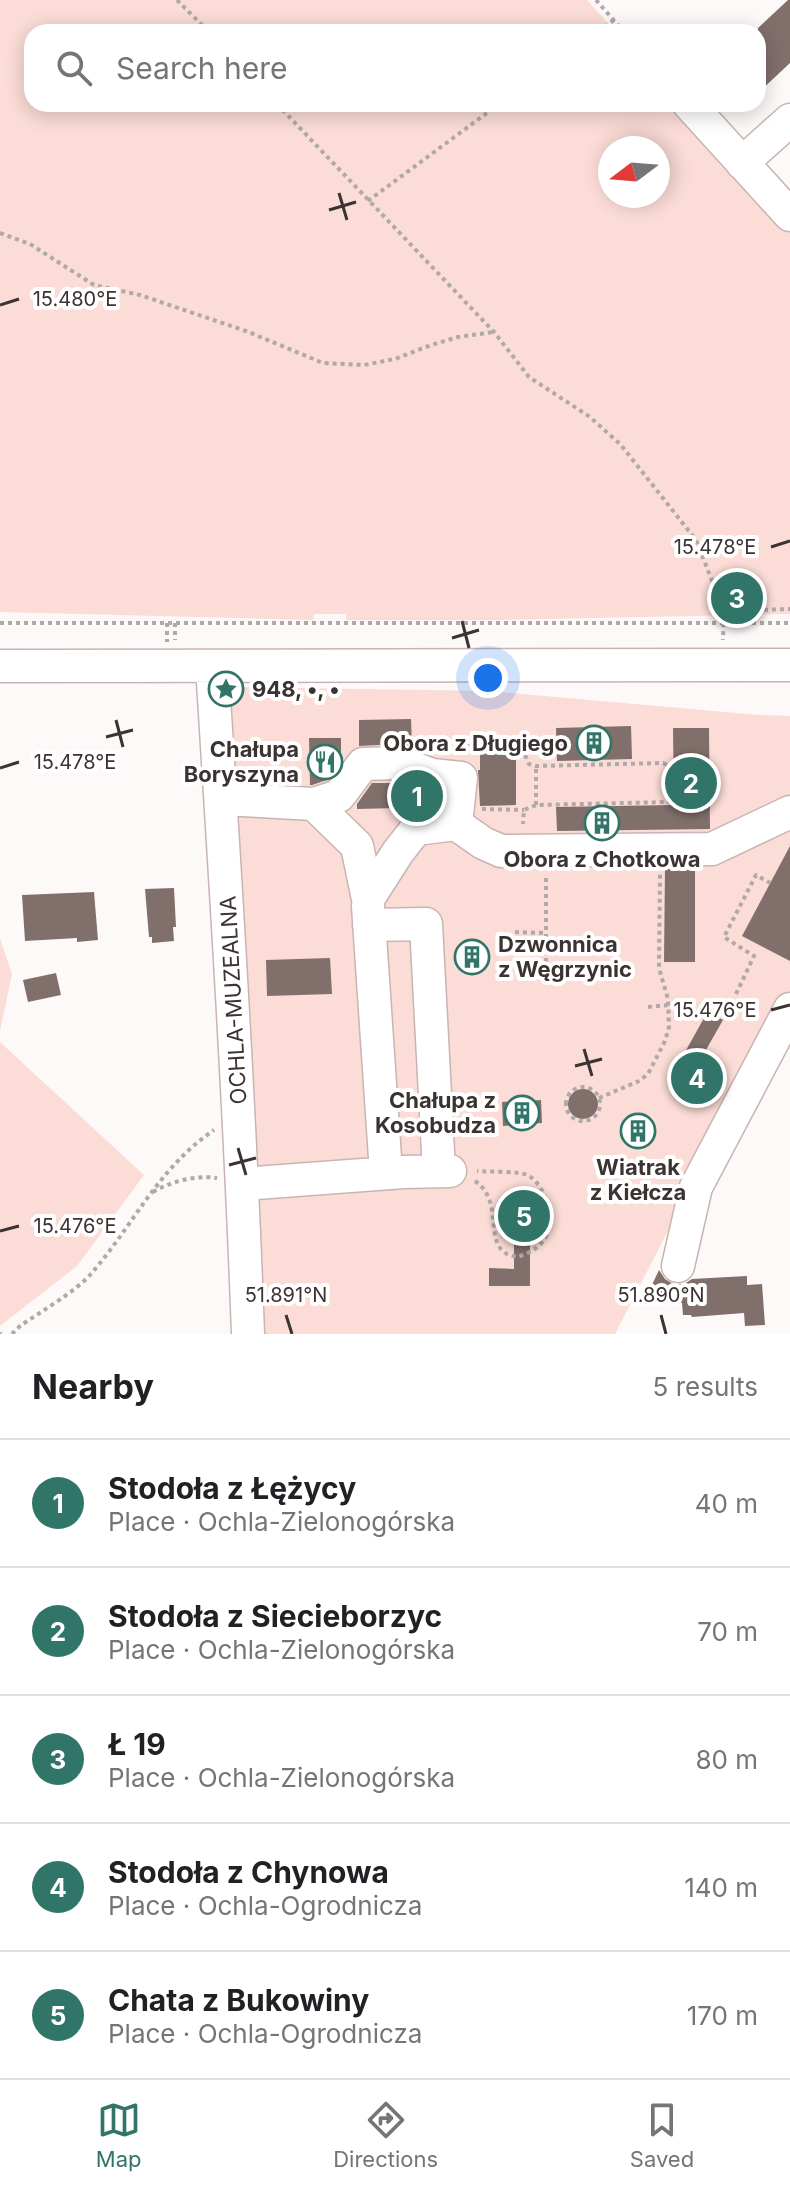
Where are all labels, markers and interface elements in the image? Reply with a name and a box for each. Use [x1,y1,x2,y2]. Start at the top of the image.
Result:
search box [24,24,766,112]
icon: search [52,46,96,90]
text: Search here [116,50,288,86]
north arrow [598,136,670,208]
text: 15.480°E [33,287,117,311]
text: 15.478°E [674,535,756,559]
pin: 3 [711,568,763,628]
your location [468,658,508,698]
place icon: 948, •, • [207,670,245,708]
place label: 948, •, • [252,676,340,702]
building icon: Obora z Długiego [575,724,613,762]
place label: Obora z Długiego [383,730,568,756]
place label: Chałupa Boryszyna [184,736,299,787]
restaurant icon: Chałupa Boryszyna [306,743,344,781]
text: 15.478°E [34,750,116,774]
pin: 2 [665,753,717,813]
pin: 1 [391,766,443,826]
building icon: Obora z Chotkowa [583,804,621,842]
place label: Obora z Chotkowa [503,846,701,872]
street label: OCHLA-MUZEALNA [215,895,251,1105]
place label: Dzwonnica z Węgrzynic [498,931,632,982]
building icon: Dzwonnica z Węgrzynic [453,938,491,976]
text: 15.476°E [674,998,756,1022]
pin: 4 [671,1048,723,1108]
place label: Chałupa z Kosobudza [375,1087,496,1138]
building icon: Chałupa z Kosobudza [503,1094,541,1132]
building icon: Wiatrak z Kiełcza [619,1112,657,1150]
place label: Wiatrak z Kiełcza [590,1154,686,1205]
pin: 5 [498,1186,550,1246]
text: 15.476°E [34,1214,116,1238]
text: 51.891°N [245,1283,327,1307]
text: 51.890°N [617,1283,705,1307]
text: Nearby [32,1366,154,1407]
text: 5 results [653,1371,758,1402]
text: Stodoła z Łężycy [108,1470,356,1506]
text: 1 [52,1488,64,1519]
text: 40 m [695,1488,758,1519]
text: Place · Ochla-Zielonogórska [108,1506,455,1537]
text: Stodoła z Siecieborzyc [108,1598,442,1634]
text: 2 [50,1616,66,1647]
text: 70 m [697,1616,758,1647]
text: Place · Ochla-Zielonogórska [108,1634,455,1665]
text: Ł 19 [108,1726,166,1762]
text: 3 [50,1744,66,1775]
text: 80 m [695,1744,758,1775]
text: Place · Ochla-Zielonogórska [108,1762,455,1793]
text: Stodoła z Chynowa [108,1854,389,1890]
text: 4 [49,1872,67,1903]
text: 140 m [684,1872,758,1903]
text: Place · Ochla-Ogrodnicza [108,1890,422,1921]
text: Chata z Bukowiny [108,1982,369,2018]
text: 5 [50,2000,66,2031]
text: 170 m [687,2000,758,2031]
text: Place · Ochla-Ogrodnicza [108,2018,422,2049]
tab: Map [96,2098,142,2172]
tab: Directions [333,2098,438,2172]
tab: Saved [630,2098,694,2172]

